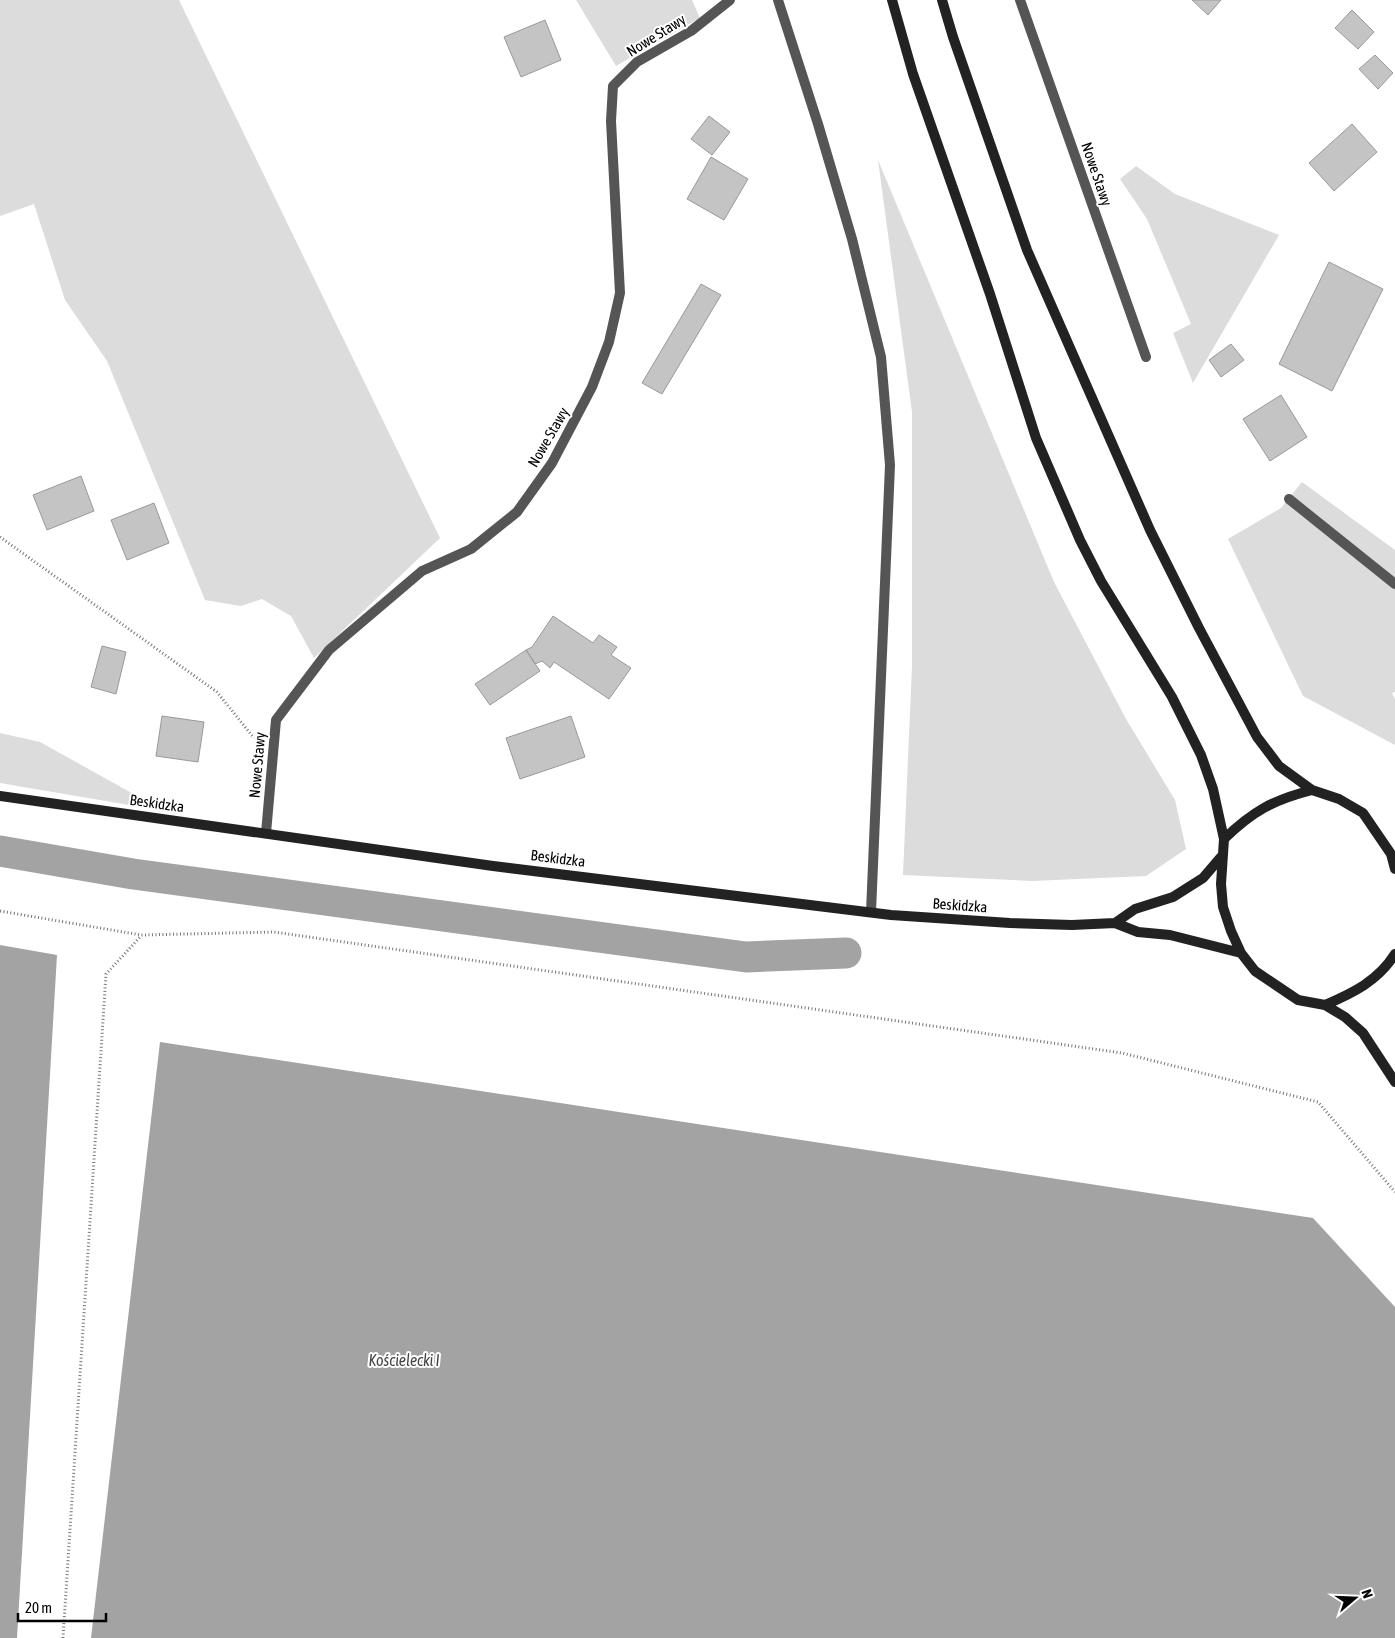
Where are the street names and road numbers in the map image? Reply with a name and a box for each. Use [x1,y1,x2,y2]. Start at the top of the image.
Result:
street label: Nowe Stawy [623,10,689,60]
street label: Nowe Stawy [1078,140,1116,208]
street label: Nowe Stawy [524,404,572,470]
street label: Nowe Stawy [246,731,268,799]
street label: Beskidzka [129,791,185,815]
street label: Beskidzka [530,846,586,870]
street label: Beskidzka [932,895,988,915]

